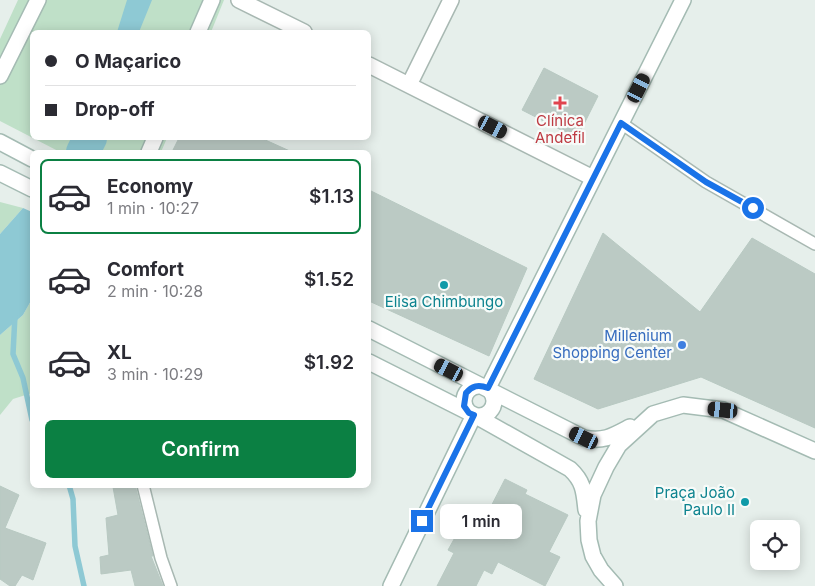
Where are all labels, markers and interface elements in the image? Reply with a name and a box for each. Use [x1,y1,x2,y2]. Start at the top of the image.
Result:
text: O Maçarico [75,50,181,73]
car [625,71,652,105]
marker: Clínica Andefil [553,96,567,110]
text: Drop-off [75,98,155,121]
place label: Clínica Andefil [535,111,585,147]
car [476,114,509,140]
icon: car [47,174,92,219]
text: Economy [107,175,193,198]
text: $1.13 [309,185,354,208]
route start [742,197,764,219]
text: 1 min · 10:27 [107,198,199,218]
icon: car [47,257,92,302]
text: Comfort [107,258,184,281]
text: $1.52 [304,268,354,291]
marker: Elisa Chimbungo [438,279,450,291]
text: 2 min · 10:28 [107,281,203,301]
place label: Elisa Chimbungo [385,292,503,311]
place label: Millenium Shopping Center [553,326,672,362]
marker: Millenium Shopping Center [676,339,688,351]
icon: car [47,340,92,385]
text: XL [107,341,132,364]
text: $1.92 [304,351,354,374]
car [432,357,465,383]
text: 3 min · 10:29 [107,364,203,384]
car [707,401,738,419]
button: Confirm [45,420,356,478]
car [567,425,600,451]
place label: Praça João Paulo II [655,483,735,519]
marker: Praça João Paulo II [739,496,751,508]
callout: 1 min [440,504,522,538]
route end [411,510,433,532]
text: 1 min [461,511,501,531]
map controls [750,520,800,570]
button: locate [750,520,800,570]

